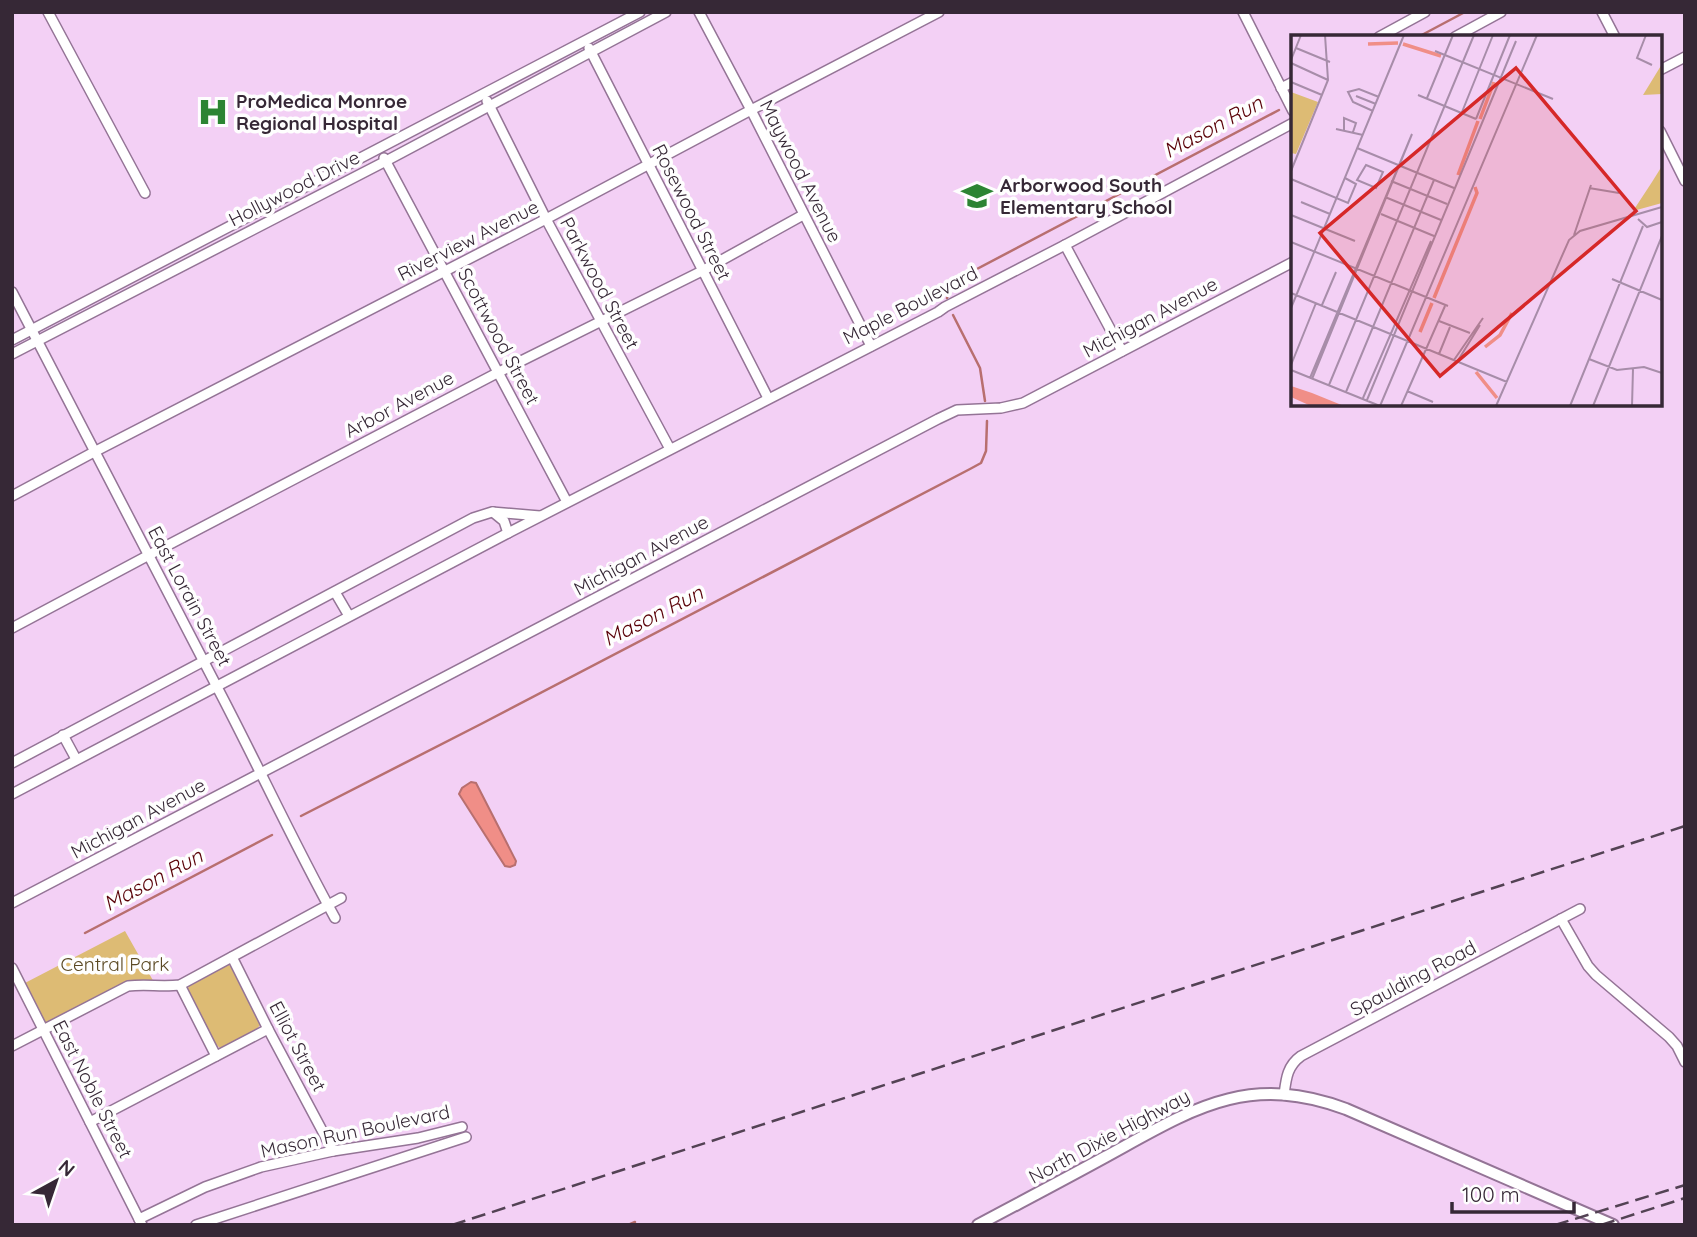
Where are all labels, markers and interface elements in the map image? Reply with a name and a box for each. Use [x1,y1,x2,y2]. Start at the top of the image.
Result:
inset map [1291,35,1662,406]
place label: ProMedica Monroe Regional Hospital [236,89,407,135]
water label: Mason Run [1159,89,1267,163]
hospital icon: ProMedica Monroe Regional Hospital [196,95,230,129]
street label: Maywood Avenue [755,96,847,246]
street label: Rosewood Street [647,140,737,284]
street label: Hollywood Drive [224,145,364,231]
place label: Arborwood South Elementary School [1000,173,1173,219]
school or university icon: Arborwood South Elementary School [960,179,994,213]
street label: Riverview Avenue [393,194,543,286]
street label: Parkwood Street [555,213,645,353]
street label: Maple Boulevard [839,261,981,349]
street label: Scottwood Street [453,263,545,409]
street label: Michigan Avenue [1079,271,1221,363]
street label: Arbor Avenue [340,365,458,443]
street label: Michigan Avenue [570,509,712,601]
street label: East Lorain Street [143,522,237,670]
water label: Mason Run [598,579,708,651]
street label: Michigan Avenue [67,772,209,864]
water label: Mason Run [99,842,207,916]
street label: Spaulding Road [1346,935,1480,1021]
park label: Central Park [61,952,169,976]
street label: Elliot Street [264,997,332,1095]
street label: East Noble Street [48,1016,138,1162]
street label: North Dixie Highway [1024,1083,1194,1189]
street label: Mason Run Boulevard [258,1099,452,1163]
north arrow [21,1146,91,1216]
text: N [54,1154,80,1182]
scale bar [1452,1170,1574,1214]
text: 100 m [1462,1181,1520,1207]

